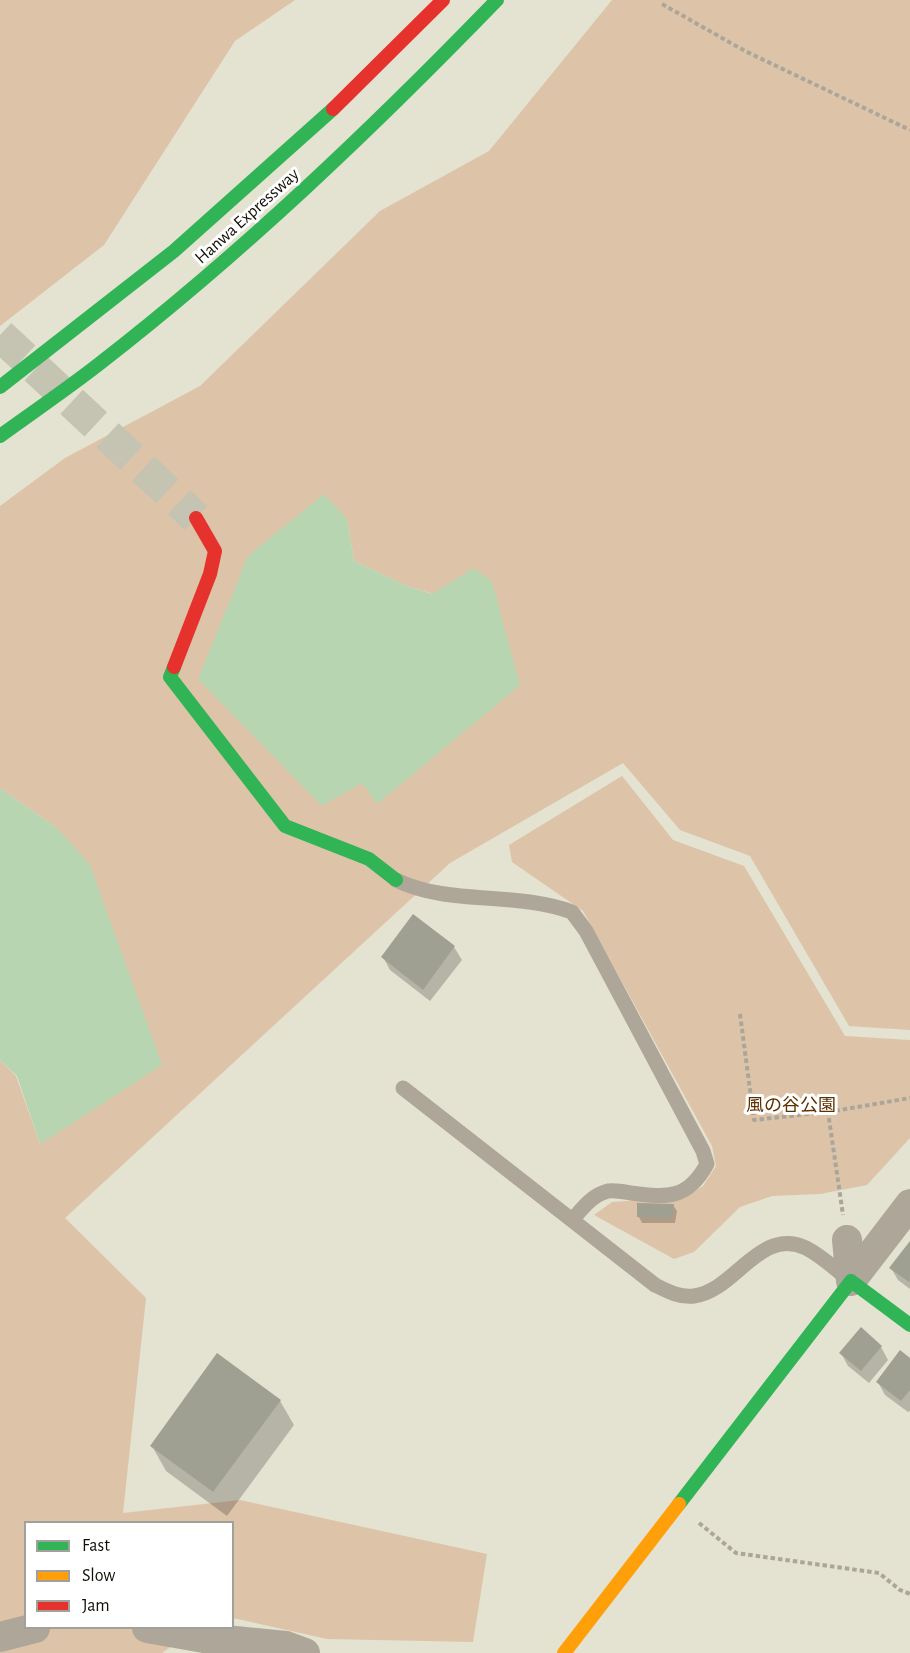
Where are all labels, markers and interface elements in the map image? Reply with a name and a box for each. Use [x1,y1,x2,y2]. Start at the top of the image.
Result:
street label: Hanwa Expressway [190,164,304,268]
park label: 風の谷公園 [746,1095,836,1117]
legend [24,1521,234,1629]
text: Fast [82,1537,110,1555]
text: Slow [82,1567,115,1585]
text: Jam [82,1597,110,1615]

